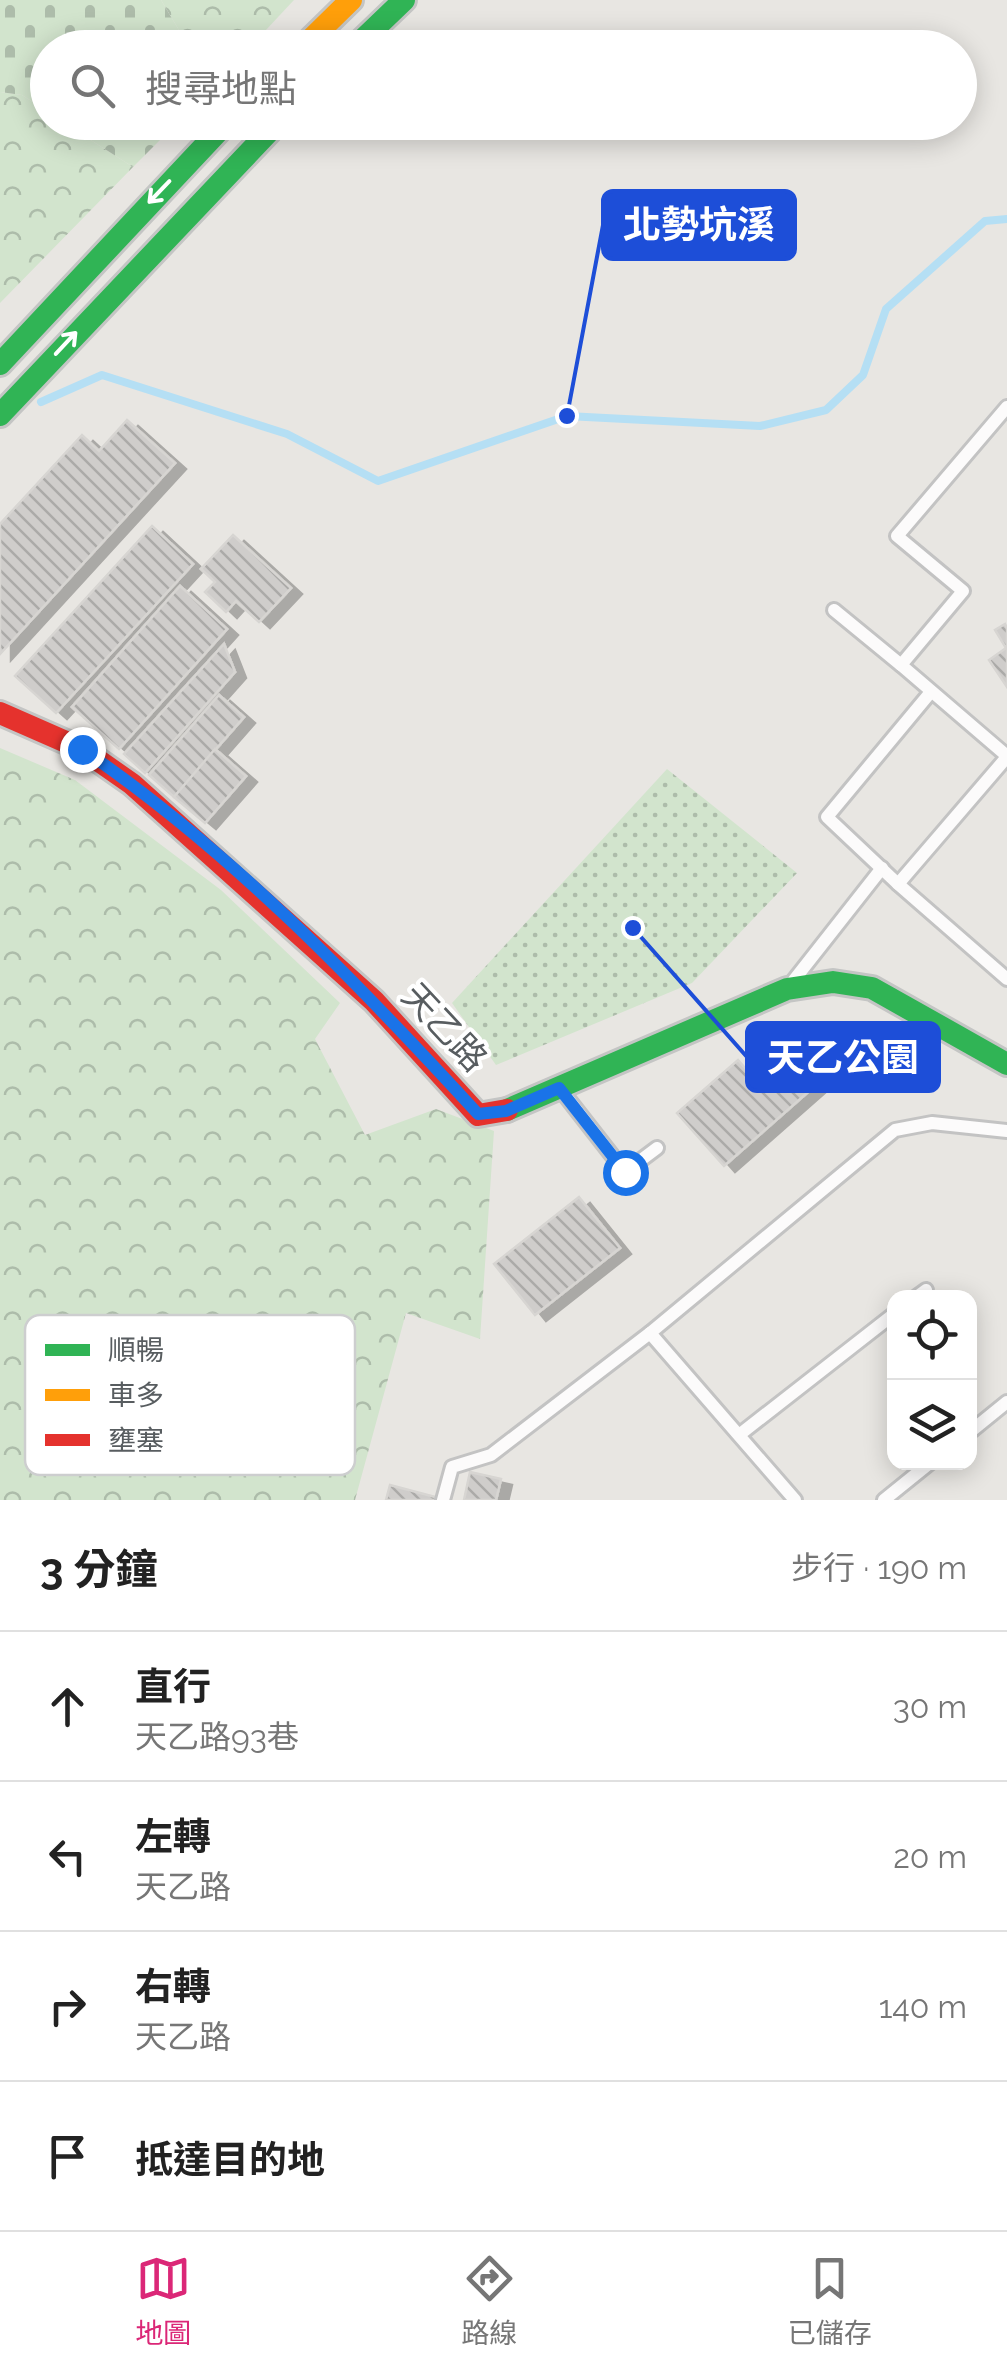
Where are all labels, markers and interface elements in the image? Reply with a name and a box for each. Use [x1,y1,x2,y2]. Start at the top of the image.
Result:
search box [30,30,977,140]
icon: search [65,58,120,113]
text: 搜尋地點 [145,66,297,111]
one-way arrow [147,180,171,204]
callout: 北勢坑溪 [603,191,795,259]
text: 北勢坑溪 [623,202,775,247]
one-way arrow [54,331,77,356]
route end [60,727,106,773]
street label: 天乙路 [394,975,496,1079]
callout: 天乙公園 [747,1023,939,1091]
text: 天乙公園 [767,1035,919,1080]
route start [603,1150,649,1196]
map controls [887,1290,977,1470]
button: locate [887,1290,977,1380]
legend [25,1315,355,1475]
text: 順暢 [108,1334,164,1367]
text: 車多 [108,1379,164,1412]
button: layers [887,1380,977,1470]
text: 壅塞 [108,1424,164,1457]
text: 3 分鐘 [40,1545,158,1594]
text: 步行 · 190 m [791,1549,967,1586]
text: 直行 [135,1664,211,1709]
icon: ahead [40,1679,95,1734]
text: 30 m [893,1688,967,1725]
text: 天乙路93巷 [135,1718,299,1755]
text: 左轉 [135,1814,211,1859]
icon: left [40,1829,95,1884]
text: 20 m [893,1838,967,1875]
text: 天乙路 [135,1868,231,1905]
text: 右轉 [135,1964,211,2009]
icon: right [40,1979,95,2034]
text: 140 m [879,1988,967,2025]
text: 天乙路 [135,2018,231,2055]
icon: arrive [40,2129,95,2184]
text: 抵達目的地 [135,2137,325,2182]
tab: 地圖 [135,2251,191,2351]
tab: 路線 [461,2251,518,2351]
tab: 已儲存 [788,2251,872,2351]

